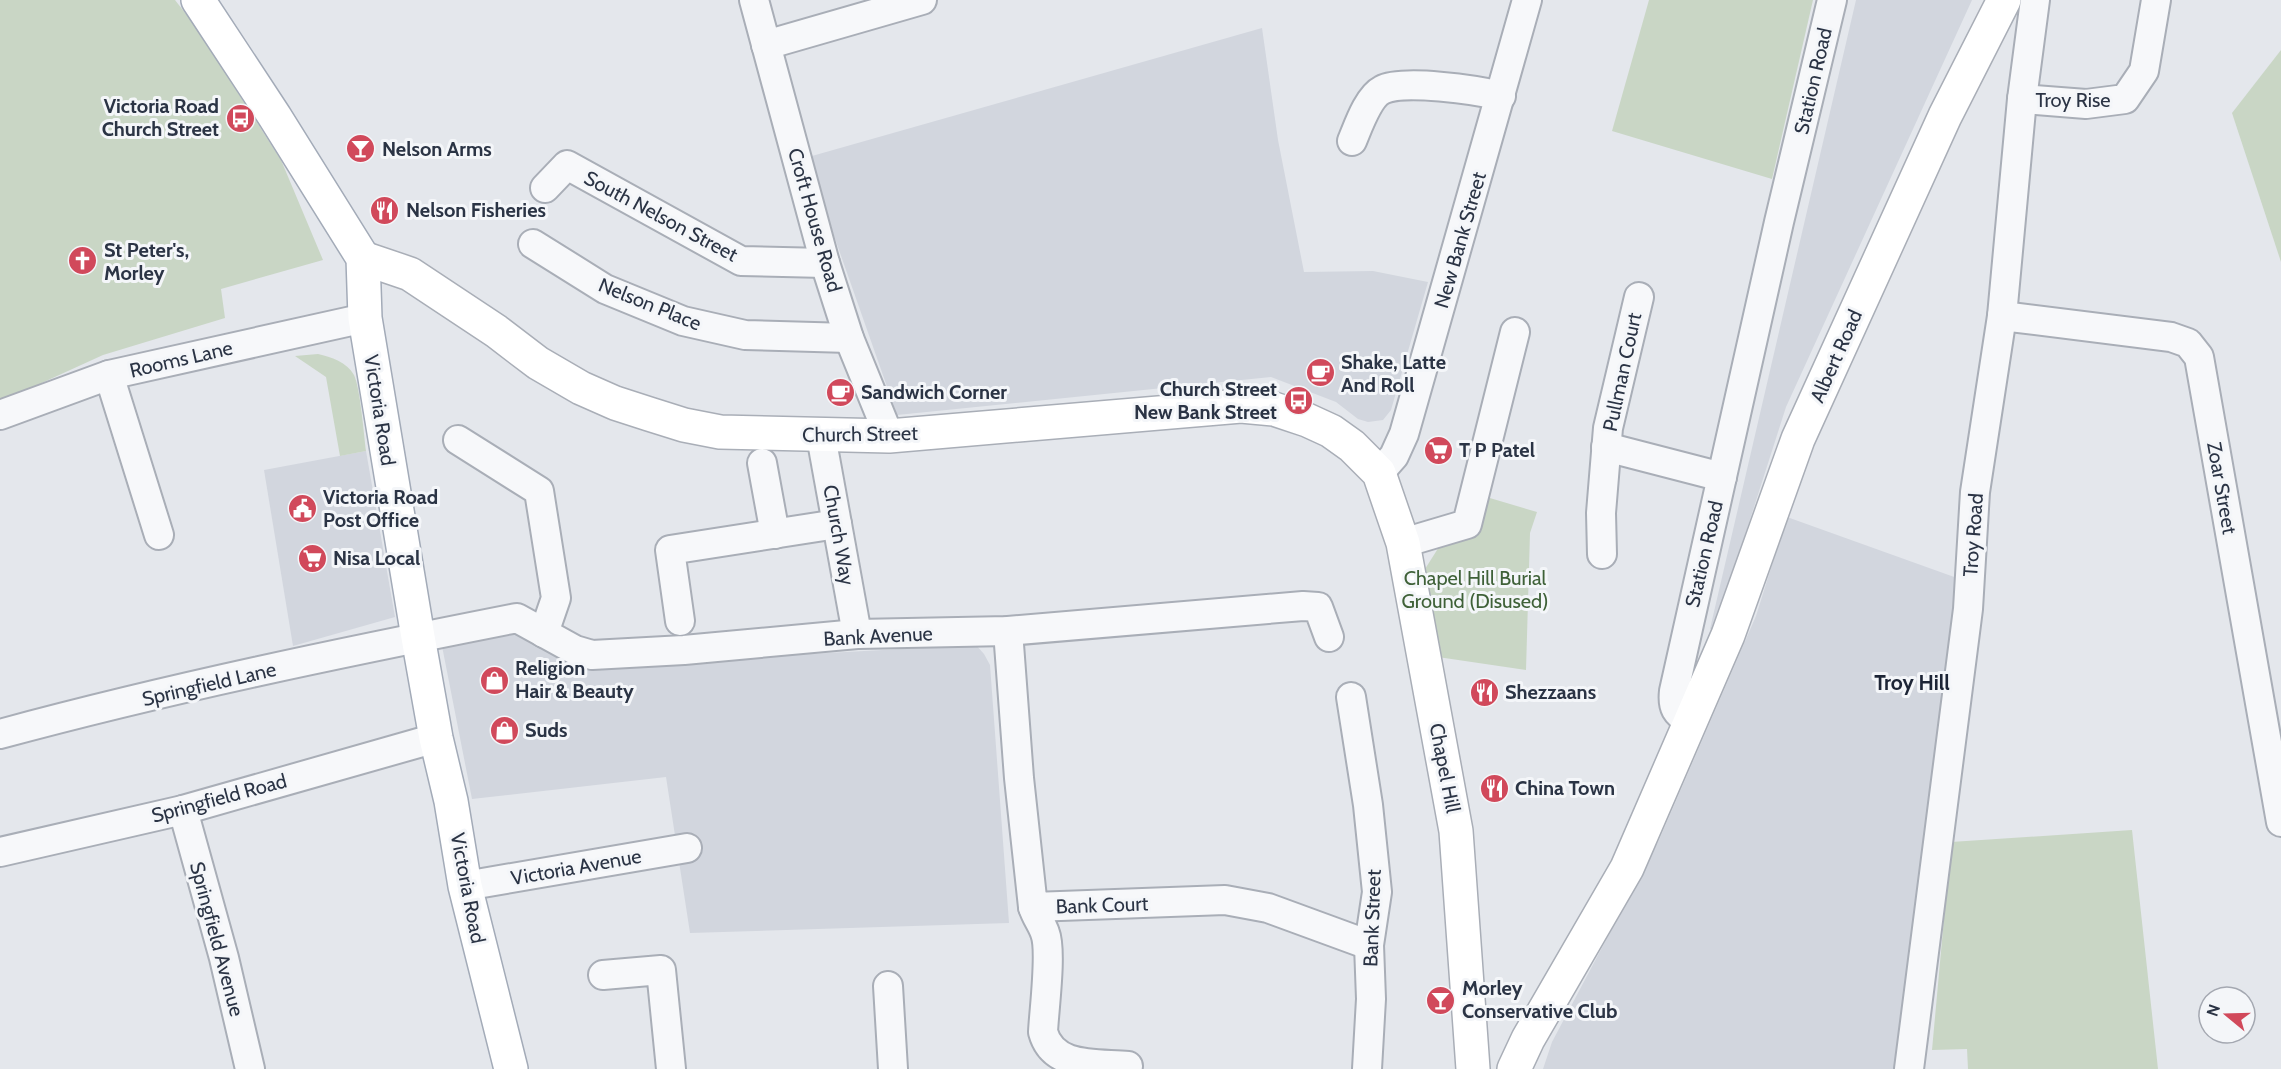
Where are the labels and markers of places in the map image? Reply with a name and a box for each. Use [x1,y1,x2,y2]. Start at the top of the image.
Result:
place label: Victoria Road Church Street [102,94,219,141]
bus stop icon: Victoria Road Church Street [224,102,256,134]
bar icon: Nelson Arms [345,133,377,165]
place label: Nelson Arms [382,137,492,161]
restaurant icon: Nelson Fisheries [369,194,401,226]
place label: Nelson Fisheries [406,198,546,222]
place label: St Peter's, Morley [104,238,189,285]
church icon: St Peter's, Morley [67,245,99,277]
place label: Shake, Latte And Roll [1341,350,1446,397]
cafe icon: Shake, Latte And Roll [1304,357,1336,389]
cafe icon: Sandwich Corner [824,376,856,408]
place label: Church Street New Bank Street [1134,377,1277,424]
place label: Sandwich Corner [861,380,1007,404]
bus stop icon: Church Street New Bank Street [1282,385,1314,417]
supermarket icon: T P Patel [1422,434,1454,466]
place label: T P Patel [1459,438,1535,462]
place label: Victoria Road Post Office [323,485,438,532]
public building icon: Victoria Road Post Office [286,493,318,525]
supermarket icon: Nisa Local [296,542,328,574]
place label: Nisa Local [333,546,420,570]
place label: Religion Hair & Beauty [515,656,634,703]
shop icon: Religion Hair & Beauty [478,664,510,696]
restaurant icon: Shezzaans [1468,676,1500,708]
place label: Shezzaans [1505,680,1596,704]
shop icon: Suds [488,714,520,746]
place label: Suds [525,718,567,742]
restaurant icon: China Town [1478,772,1510,804]
place label: China Town [1515,776,1615,800]
place label: Morley Conservative Club [1462,976,1617,1023]
bar icon: Morley Conservative Club [1425,984,1457,1016]

